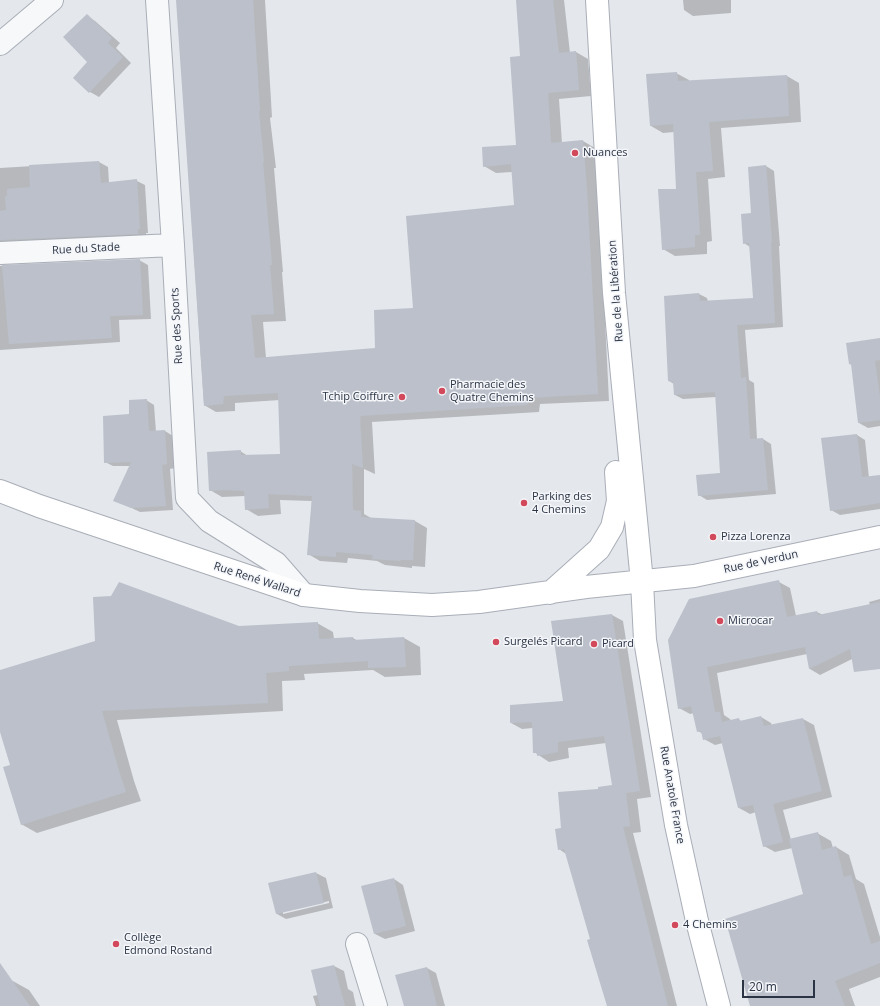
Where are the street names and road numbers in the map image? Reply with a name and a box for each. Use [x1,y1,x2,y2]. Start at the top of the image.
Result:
street label: Rue de la Libération [606,240,626,342]
street label: Rue du Stade [52,241,120,257]
street label: Rue des Sports [168,287,186,365]
street label: Rue de Verdun [723,548,799,576]
street label: Rue René Wallard [212,560,302,600]
street label: Rue Anatole France [657,745,687,845]

